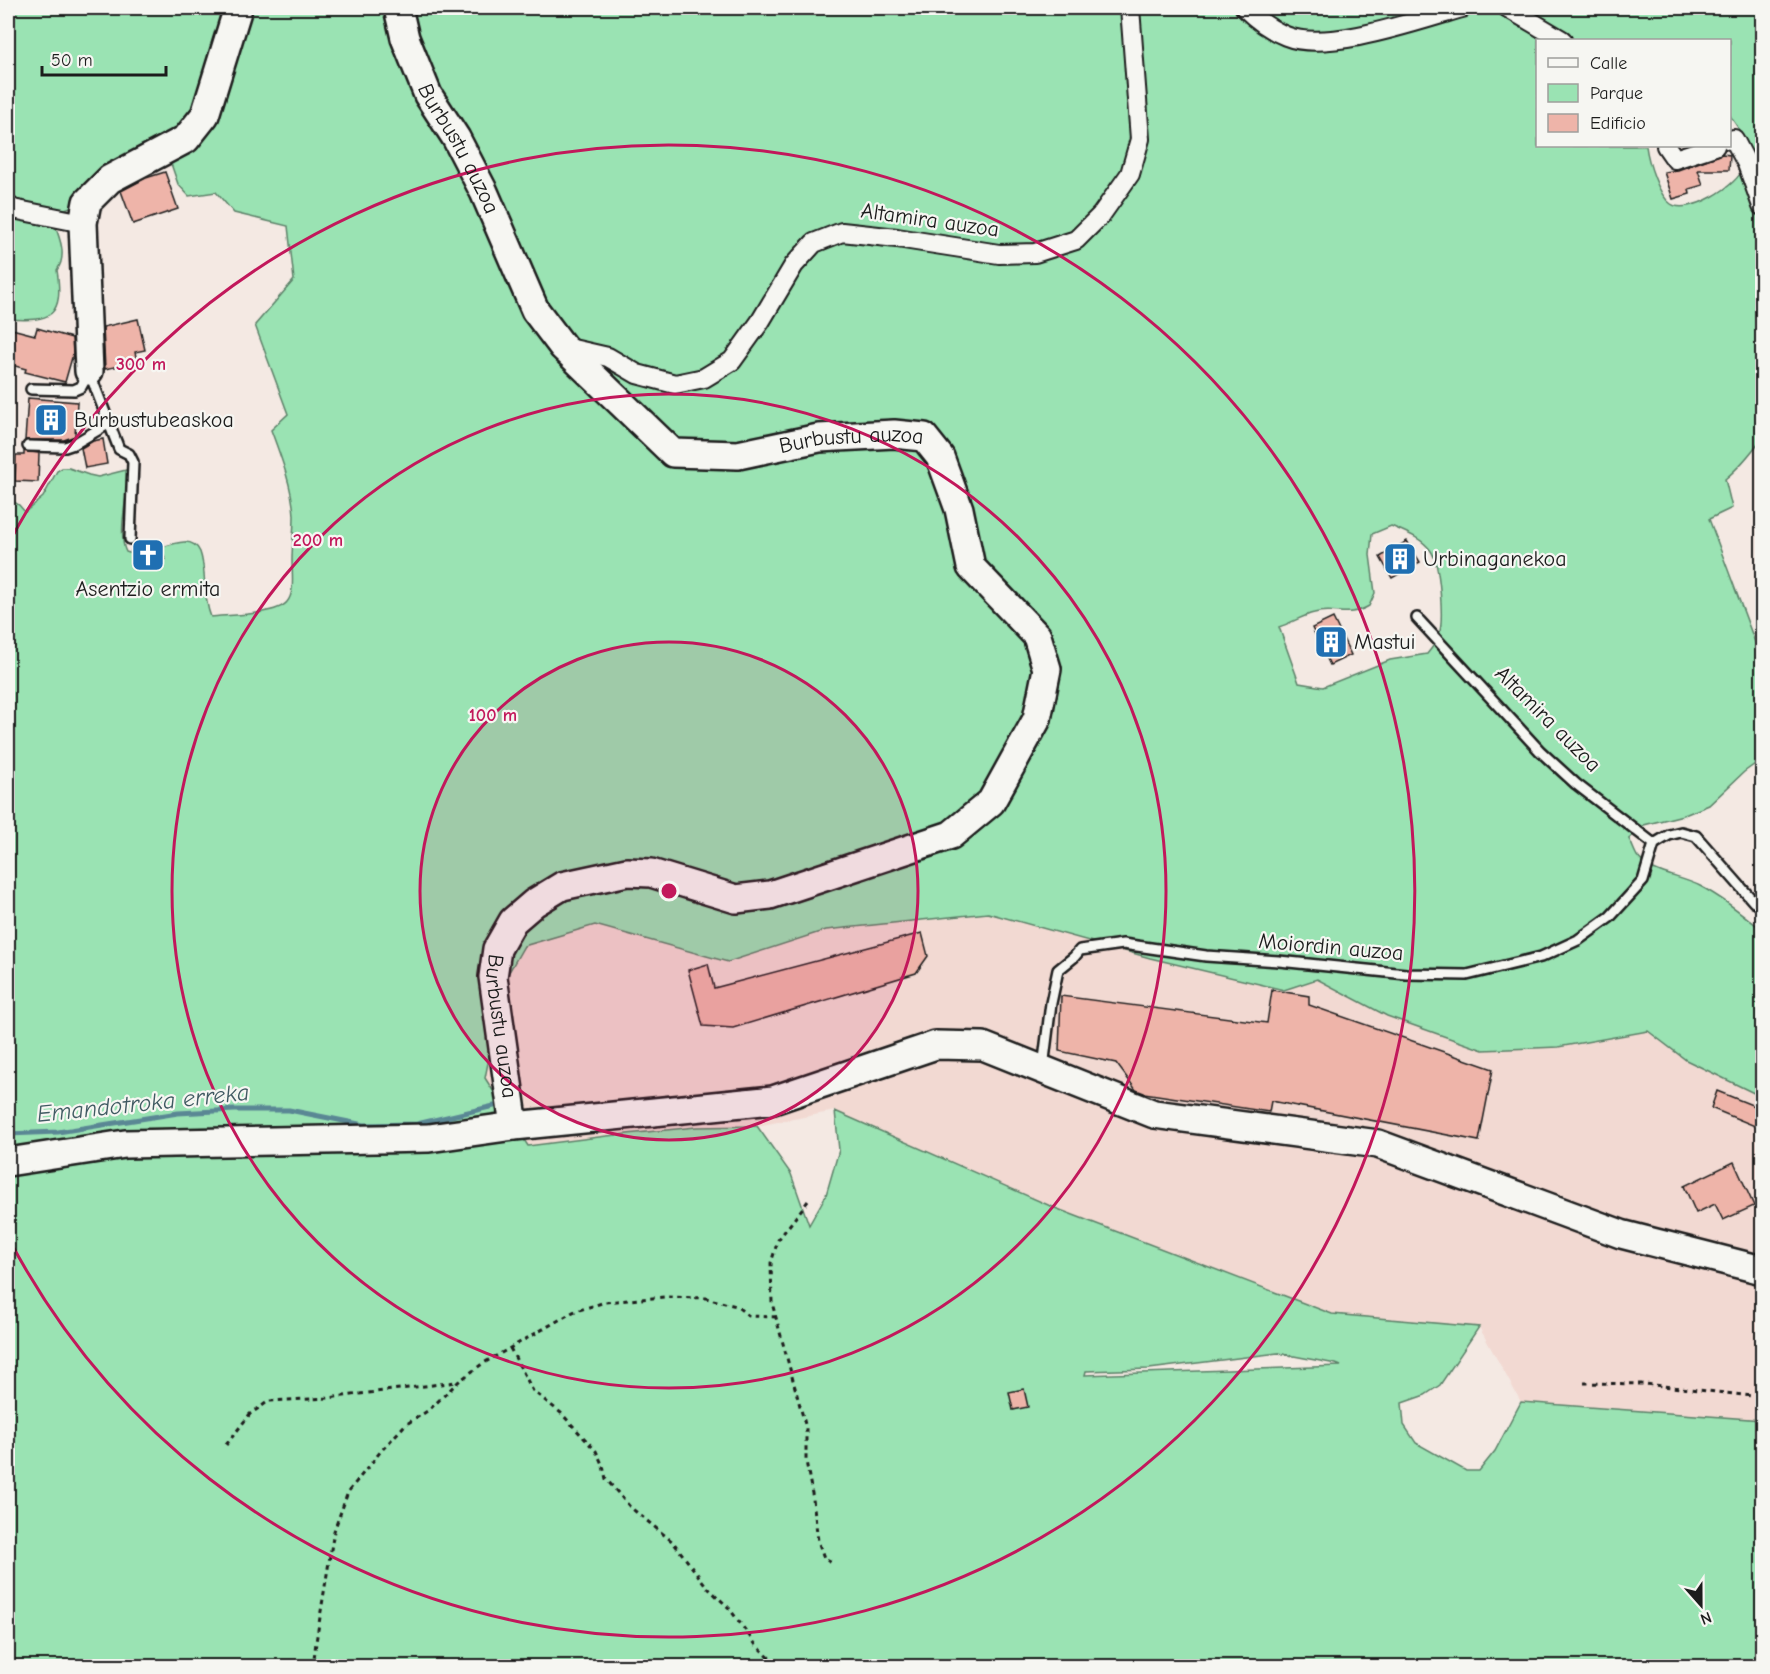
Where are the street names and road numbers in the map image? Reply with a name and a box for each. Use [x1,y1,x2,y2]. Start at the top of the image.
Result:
street label: Burbustu auzoa [412,80,505,218]
street label: Altamira auzoa [859,197,1001,243]
street label: Burbustu auzoa [777,421,925,459]
street label: Altamira auzoa [1490,661,1606,777]
street label: Moiordin auzoa [1257,928,1405,966]
street label: Burbustu auzoa [480,952,523,1100]

